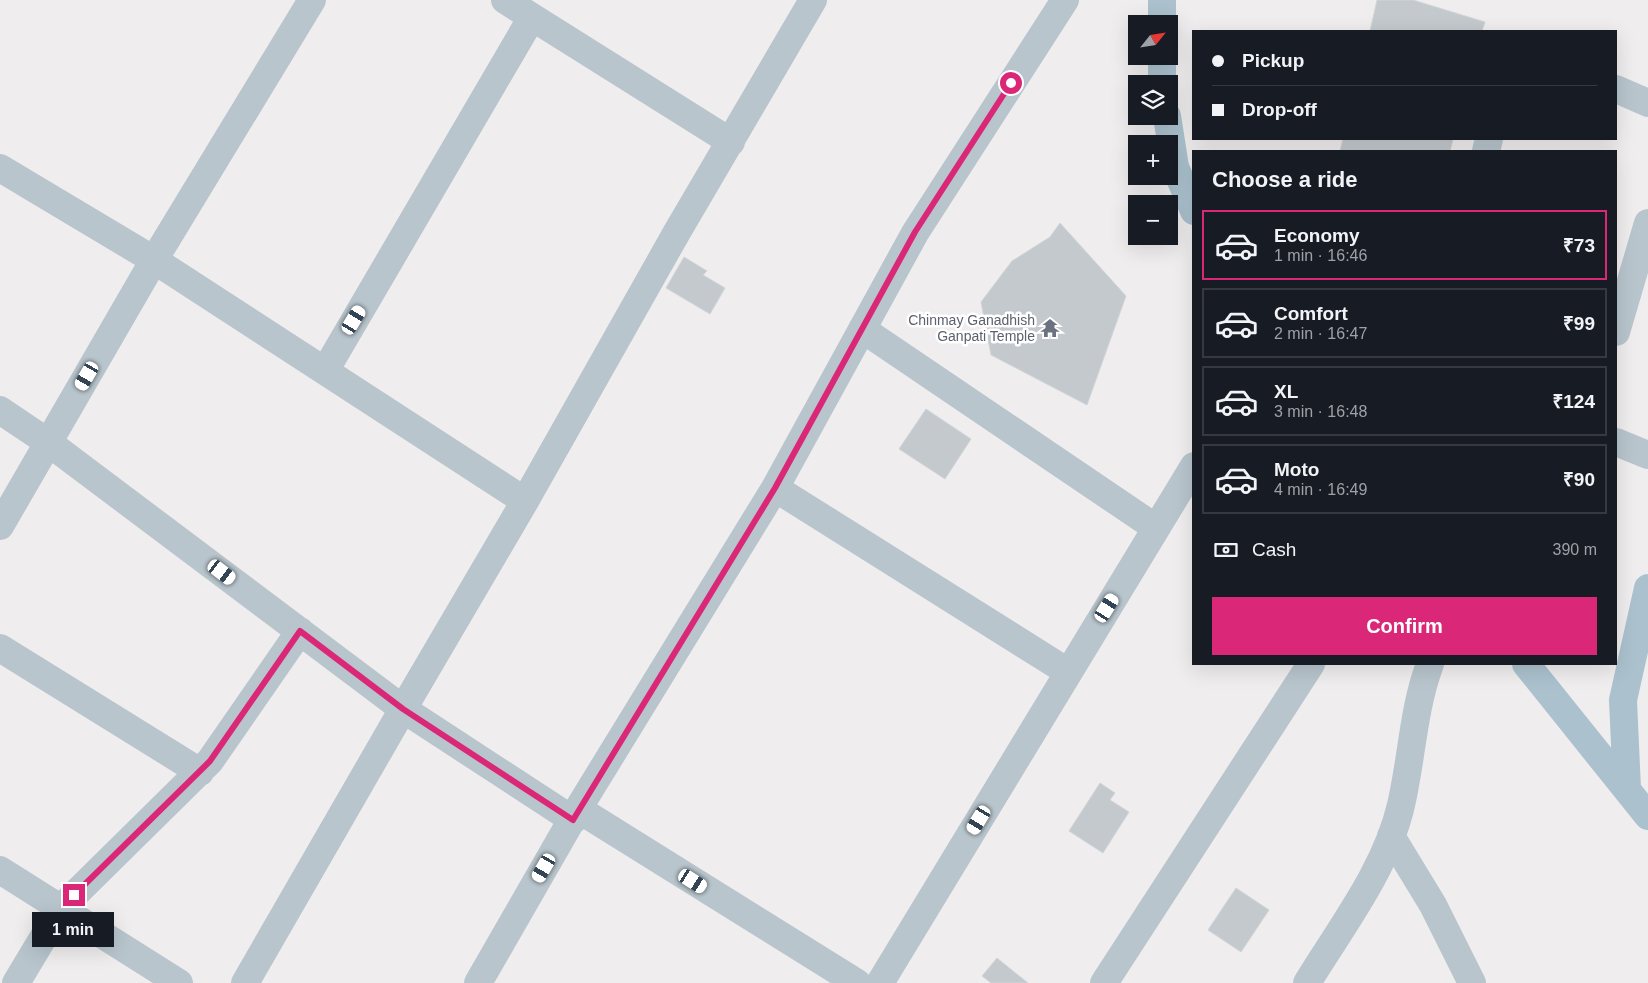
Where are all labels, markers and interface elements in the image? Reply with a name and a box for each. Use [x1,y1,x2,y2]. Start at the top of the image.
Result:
north arrow [1128,15,1178,65]
map controls [1128,15,1178,245]
text: Pickup [1242,50,1304,71]
route start [1000,72,1022,94]
button: layers [1128,75,1178,125]
text: Drop-off [1242,99,1317,120]
button: + [1128,135,1178,185]
text: Choose a ride [1212,167,1357,192]
button: − [1128,195,1178,245]
icon: car [1214,223,1259,268]
text: Economy [1274,225,1360,246]
text: ₹73 [1563,235,1595,256]
text: 1 min · 16:46 [1274,247,1367,264]
icon: car [1214,301,1259,346]
car [339,303,368,337]
text: Comfort [1274,303,1348,324]
place label: Chinmay Ganadhish Ganpati Temple [908,312,1035,344]
text: ₹99 [1563,313,1595,334]
temple icon: Chinmay Ganadhish Ganpati Temple [1039,317,1061,339]
text: 2 min · 16:47 [1274,325,1367,342]
car [73,359,100,393]
icon: car [1214,379,1259,424]
text: XL [1274,381,1298,402]
text: ₹124 [1552,391,1595,412]
text: 3 min · 16:48 [1274,403,1367,420]
icon: car [1214,457,1259,502]
text: Moto [1274,459,1319,480]
text: ₹90 [1563,469,1595,490]
text: 4 min · 16:49 [1274,481,1367,498]
icon: cash [1212,536,1240,564]
text: Cash [1252,539,1296,560]
text: 390 m [1553,541,1597,558]
car [205,557,238,587]
car [1092,591,1121,625]
button: Confirm [1212,597,1597,655]
car [964,803,993,837]
car [530,851,557,885]
car [676,867,709,895]
route end [63,884,85,906]
callout: 1 min [33,912,115,948]
text: 1 min [52,921,94,938]

